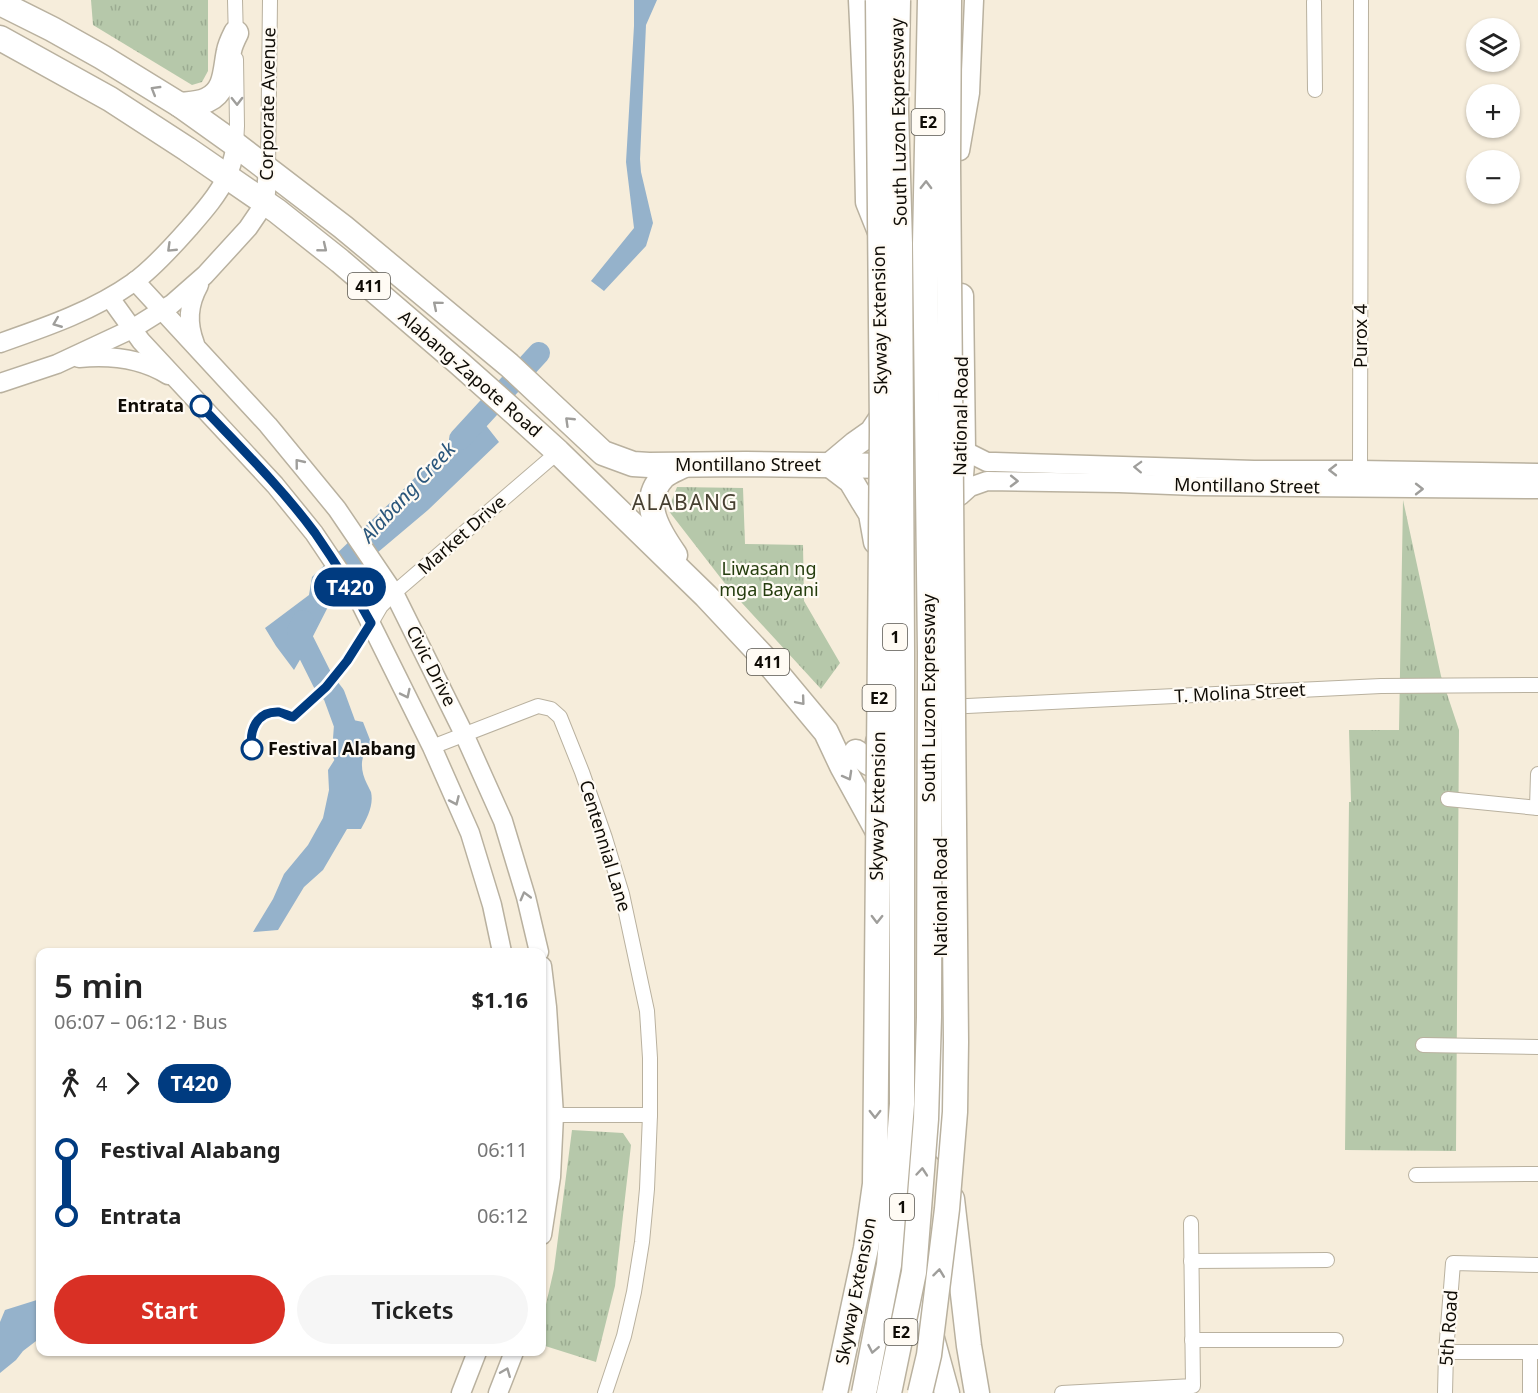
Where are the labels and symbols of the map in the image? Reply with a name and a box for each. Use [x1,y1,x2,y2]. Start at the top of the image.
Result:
street label: South Luzon Expressway [884,17,912,226]
street label: Corporate Avenue [254,27,280,181]
one-way arrow [151,86,161,98]
one-way arrow [231,96,243,105]
road number: E2 [912,109,944,135]
one-way arrow [920,181,933,190]
one-way arrow [167,240,178,251]
one-way arrow [316,240,327,251]
street label: Skyway Extension [866,245,892,395]
road number: 411 [348,273,390,299]
one-way arrow [433,301,444,312]
street label: Alabang-Zapote Road [394,304,547,442]
street label: Purox 4 [1348,304,1372,368]
one-way arrow [52,315,63,328]
street label: National Road [947,356,973,476]
place label: Entrata [117,393,184,417]
marker: Entrata [190,395,212,417]
one-way arrow [566,417,577,428]
water label: Alabang Creek [353,435,462,549]
street label: Montillano Street [675,452,821,476]
one-way arrow [296,459,307,470]
one-way arrow [1133,460,1142,473]
one-way arrow [1328,464,1337,476]
street label: Montillano Street [1174,472,1321,498]
one-way arrow [1010,475,1019,488]
one-way arrow [1414,483,1423,495]
district label: ALABANG [632,488,738,516]
street label: Market Drive [412,489,510,579]
park label: Liwasan ng mga Bayani [719,556,819,601]
line badge: T420 [308,568,392,606]
street label: South Luzon Expressway [916,593,940,802]
street label: Civic Drive [401,621,462,710]
road number: 1 [883,624,907,650]
road number: 411 [747,649,789,675]
street label: T. Molina Street [1174,677,1307,707]
road number: E2 [862,685,896,711]
one-way arrow [398,688,410,699]
one-way arrow [794,694,805,705]
street label: Skyway Extension [864,731,890,881]
place label: Festival Alabang [268,736,416,760]
marker: Festival Alabang [241,738,263,760]
one-way arrow [841,770,852,780]
street label: Centennial Lane [575,777,637,914]
one-way arrow [448,794,460,805]
street label: National Road [928,837,952,957]
one-way arrow [520,891,533,901]
one-way arrow [871,915,884,924]
one-way arrow [869,1110,881,1119]
one-way arrow [915,1167,928,1176]
road number: 1 [890,1194,914,1220]
street label: Skyway Extension [829,1215,881,1366]
one-way arrow [932,1269,945,1278]
street label: 5th Road [1433,1289,1463,1367]
road number: E2 [884,1319,918,1345]
one-way arrow [867,1344,880,1354]
one-way arrow [499,1368,511,1379]

